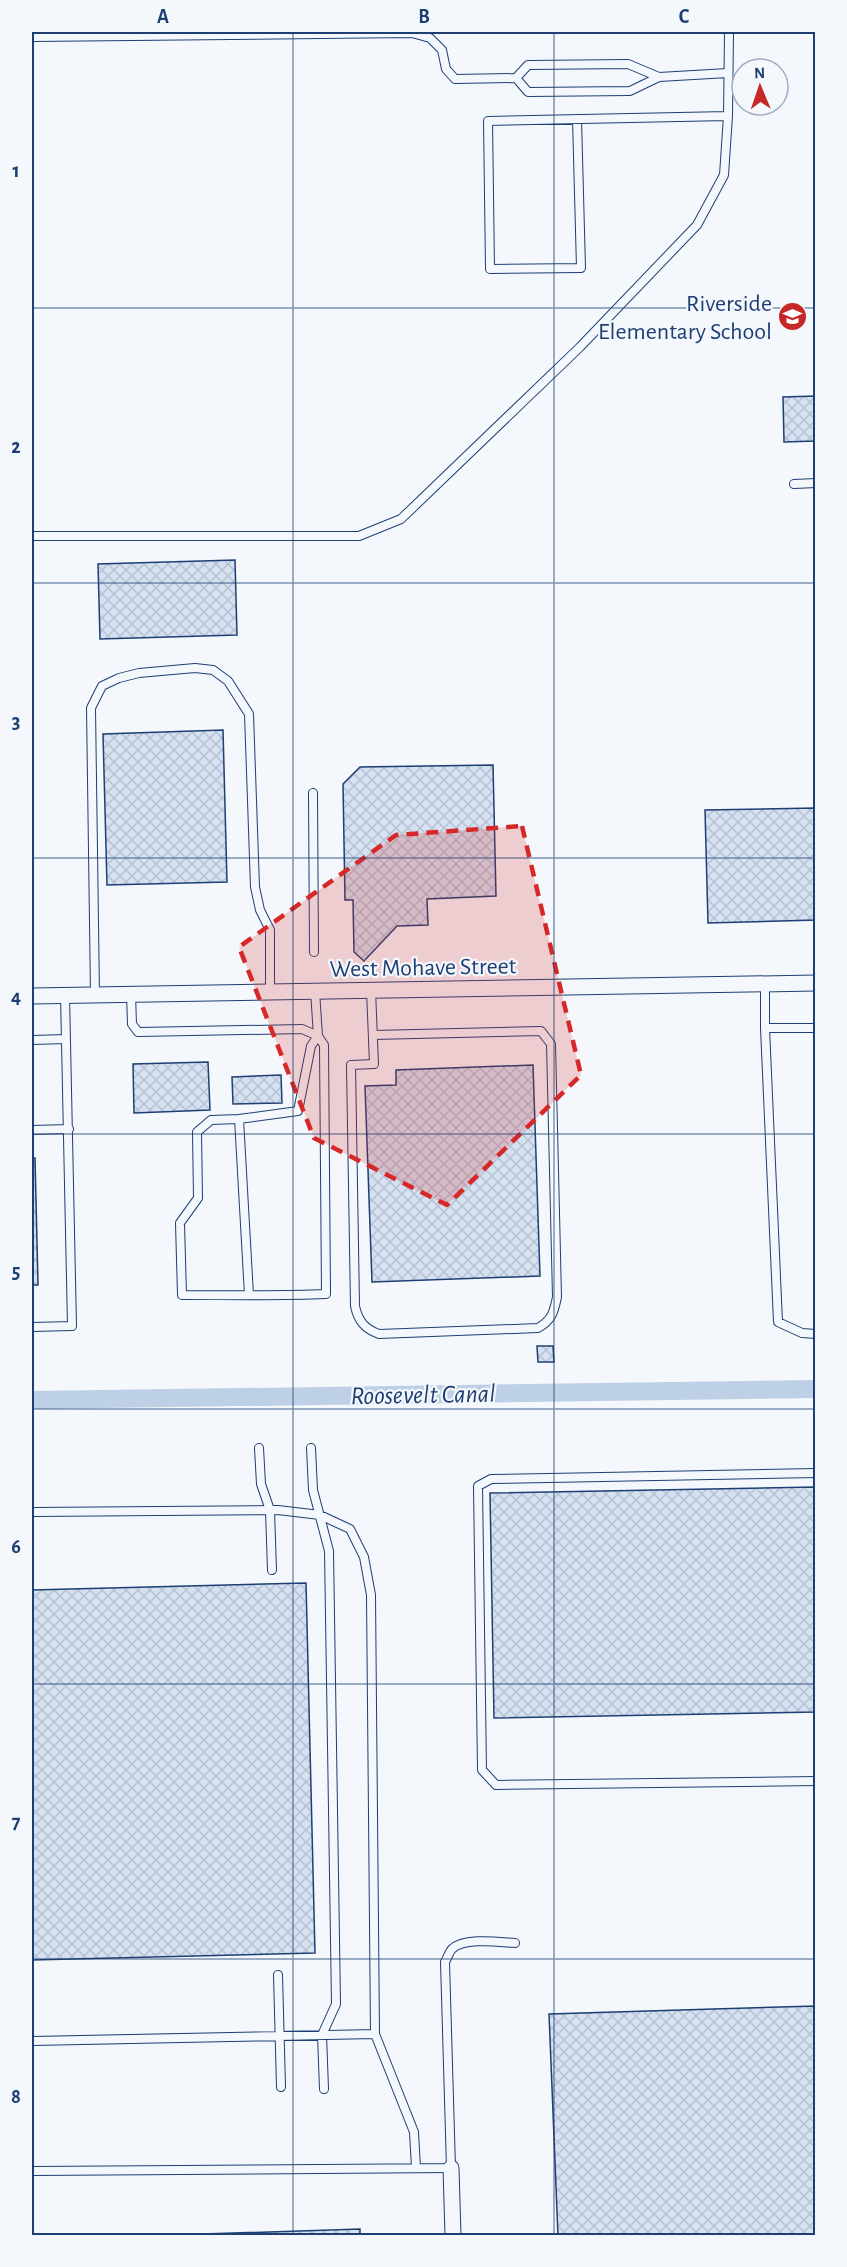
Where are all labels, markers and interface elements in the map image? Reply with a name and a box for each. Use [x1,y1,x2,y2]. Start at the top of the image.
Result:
text: A [157,7,169,27]
text: B [418,7,430,27]
text: C [679,7,690,27]
north arrow [730,57,790,117]
text: N [754,65,765,81]
text: 1 [12,161,20,181]
place label: Riverside Elementary School [598,292,772,344]
school or university icon: Riverside Elementary School [777,301,809,333]
text: 2 [11,437,21,457]
text: 3 [12,712,20,732]
street label: West Mohave Street [329,954,517,982]
text: 4 [11,987,21,1007]
text: 5 [12,1262,20,1282]
water label: Roosevelt Canal [350,1381,496,1409]
text: 6 [11,1537,21,1557]
text: 7 [12,1812,21,1832]
text: 8 [11,2087,21,2107]

